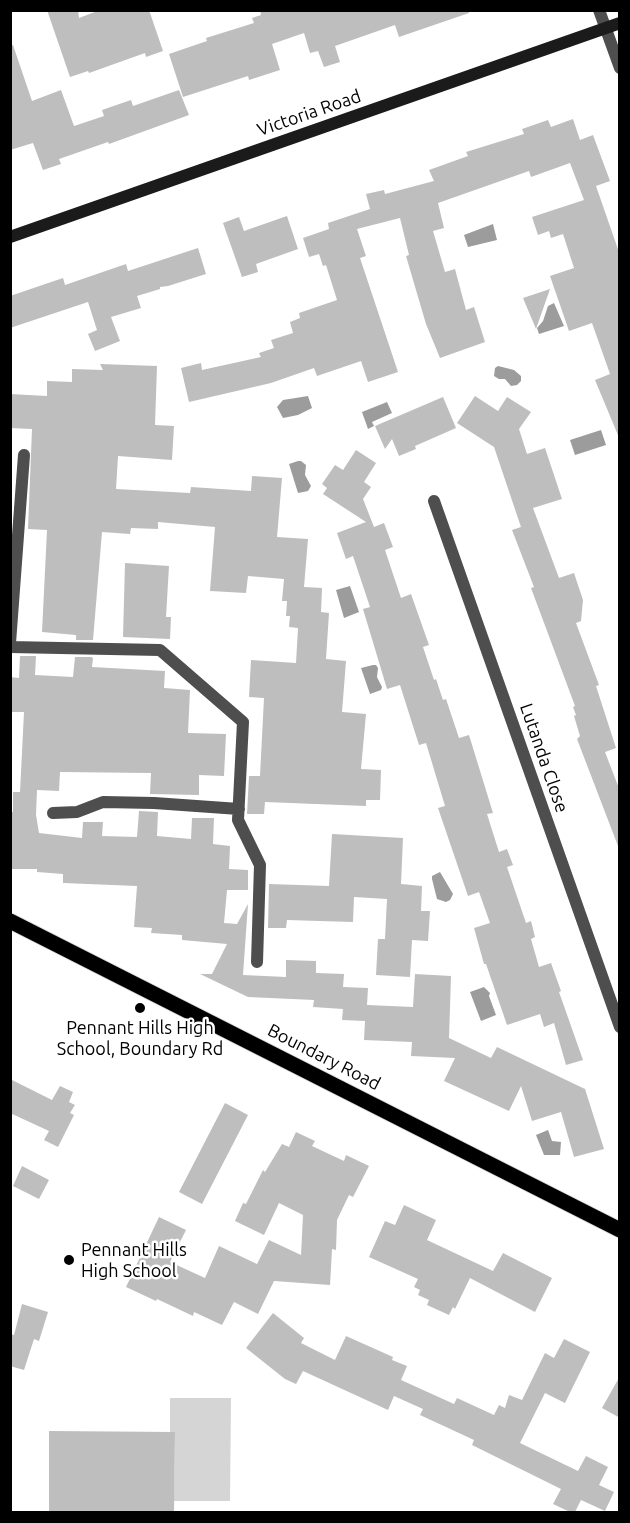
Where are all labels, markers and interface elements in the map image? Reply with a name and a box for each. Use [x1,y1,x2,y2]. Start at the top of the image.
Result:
street label: Victoria Road [254,85,364,141]
street label: Lutanda Close [515,701,573,815]
marker: Pennant Hills High School, Boundary Rd [133,1001,147,1015]
place label: Pennant Hills High School, Boundary Rd [57,1017,223,1060]
street label: Boundary Road [264,1019,384,1095]
place label: Pennant Hills High School [81,1239,187,1282]
marker: Pennant Hills High School [62,1253,76,1267]

